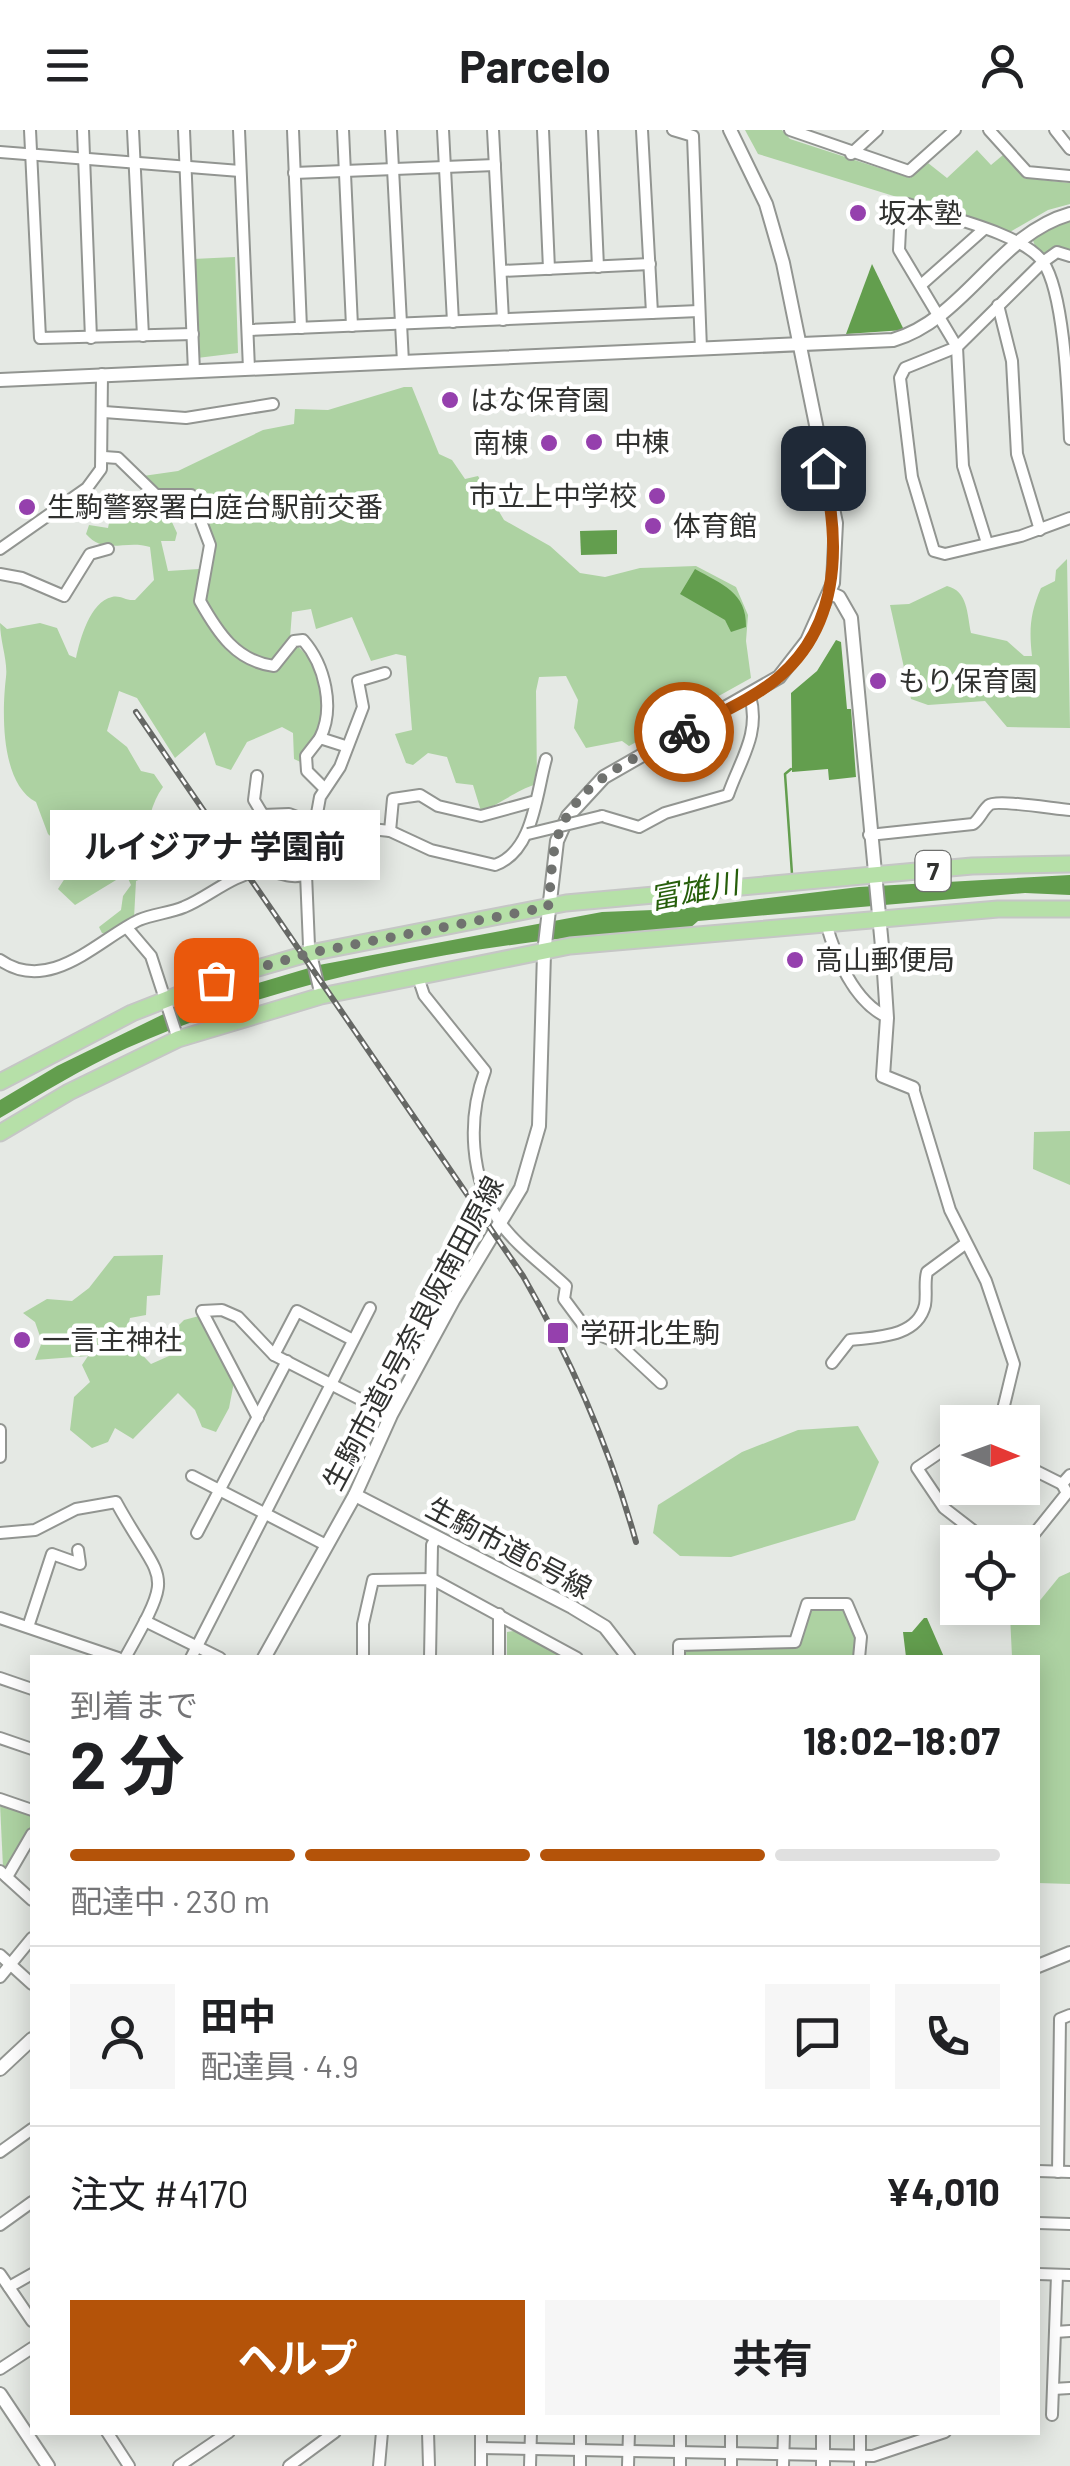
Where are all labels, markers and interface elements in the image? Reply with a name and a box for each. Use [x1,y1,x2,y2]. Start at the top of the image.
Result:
icon: menu [40,38,95,93]
text: Parcelo [459,38,611,92]
icon: person [975,38,1030,93]
place label: 坂本塾 [878,195,962,229]
marker: 坂本塾 [847,202,869,224]
place label: はな保育園 [470,382,610,416]
marker: はな保育園 [439,389,461,411]
place label: 中棟 [614,424,670,458]
place label: 南棟 [473,425,529,459]
pin [781,426,866,511]
marker: 中棟 [583,431,605,453]
marker: 南棟 [538,432,560,454]
icon: home [796,441,851,496]
place label: 市立上中学校 [469,478,637,512]
marker: 市立上中学校 [646,485,668,507]
place label: 生駒警察署白庭台駅前交番 [47,489,383,523]
marker: 生駒警察署白庭台駅前交番 [16,496,38,518]
place label: 体育館 [673,508,757,542]
marker: 体育館 [642,515,664,537]
place label: もり保育園 [898,663,1038,697]
marker: もり保育園 [867,670,889,692]
courier [634,682,734,782]
icon: bike [657,705,712,760]
callout: ルイジアナ 学園前 [51,810,381,880]
text: ルイジアナ 学園前 [84,826,346,864]
road number: 7 [916,851,950,891]
water label: 富雄川 [646,862,744,915]
pin [174,938,259,1023]
place label: 高山郵便局 [815,942,955,976]
marker: 高山郵便局 [784,949,806,971]
icon: bag [189,953,244,1008]
street label: 生駒市道5号奈良阪南田原線 [315,1170,509,1495]
place label: 学研北生駒 [580,1315,720,1349]
marker: 学研北生駒 [545,1320,571,1346]
place label: 一言主神社 [42,1322,182,1356]
marker: 一言主神社 [11,1329,33,1351]
north arrow [940,1405,1040,1505]
map controls [940,1405,1040,1625]
street label: 生駒市道6号線 [421,1489,598,1605]
button: locate [940,1525,1040,1625]
text: 到着まで [70,1685,198,1723]
text: 18:02–18:07 [803,1717,1000,1763]
text: 2 分 [70,1724,184,1802]
text: 配達中 · 230 m [70,1881,270,1919]
button: person [70,1984,175,2089]
button: chat [765,1984,870,2089]
button: phone [895,1984,1000,2089]
text: 田中 [200,1992,276,2038]
text: 配達員 · 4.9 [200,2046,359,2084]
text: ¥4,010 [886,2168,1000,2214]
text: 注文 #4170 [70,2170,249,2216]
button: ヘルプ [70,2300,525,2415]
button: 共有 [545,2300,1000,2415]

